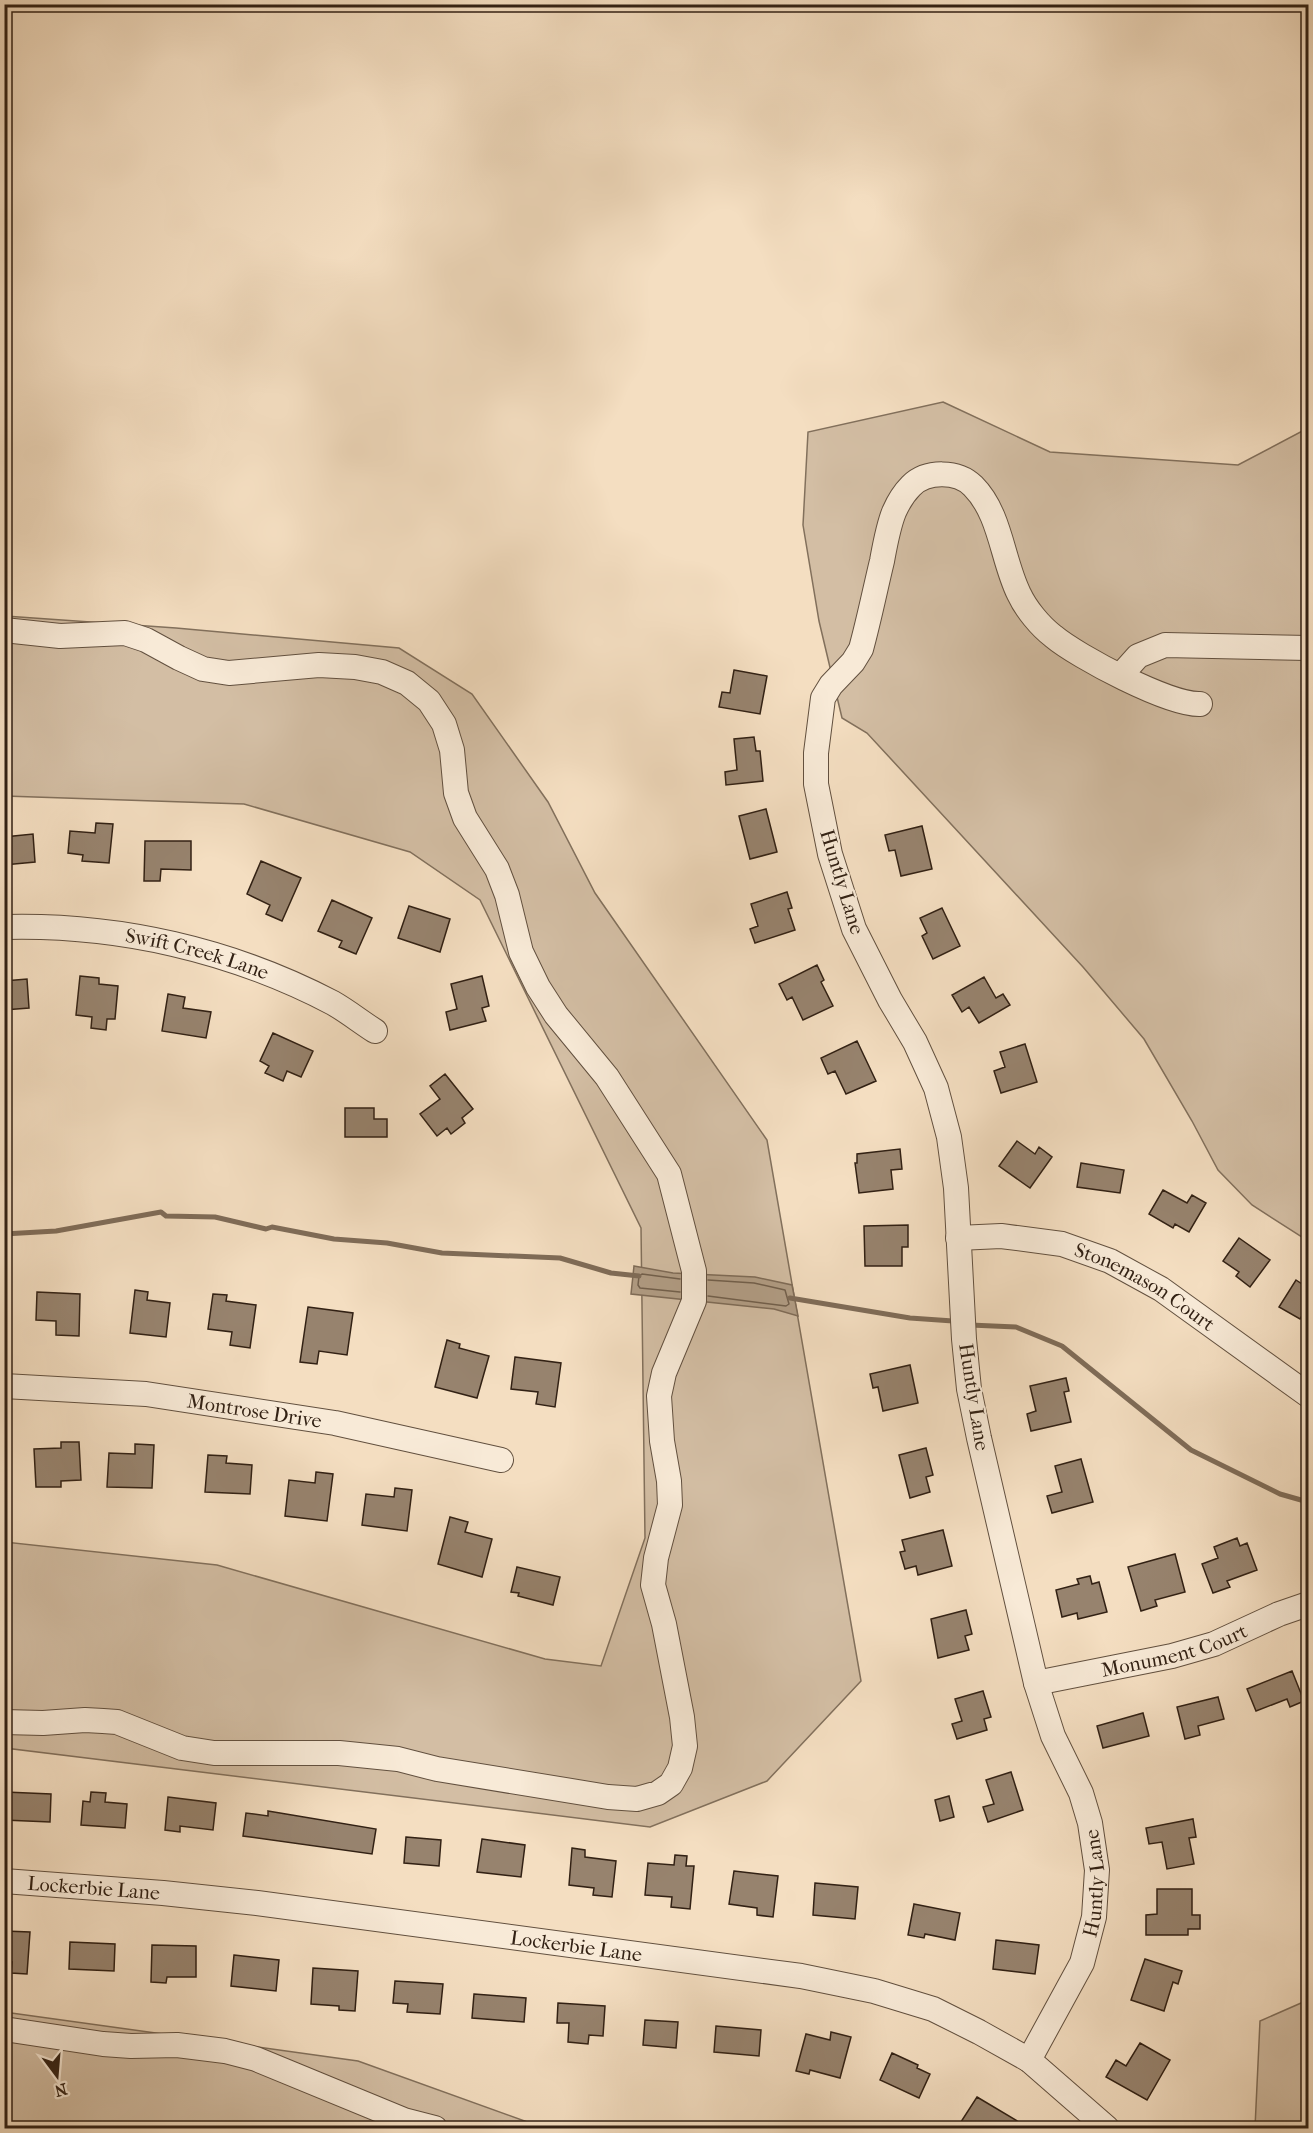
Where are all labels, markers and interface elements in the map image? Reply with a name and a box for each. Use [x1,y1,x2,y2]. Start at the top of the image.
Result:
street label: Huntly Lane [815,827,869,937]
street label: Swift Creek Lane [124,923,272,984]
street label: Stonemason Court [1071,1238,1219,1336]
street label: Huntly Lane [954,1342,994,1452]
street label: Montrose Drive [186,1389,323,1432]
street label: Monument Court [1099,1619,1251,1681]
street label: Huntly Lane [1078,1828,1109,1940]
street label: Lockerbie Lane [27,1871,161,1904]
street label: Lockerbie Lane [509,1926,644,1966]
north arrow [27,2046,87,2106]
text: N [52,2079,69,2101]

